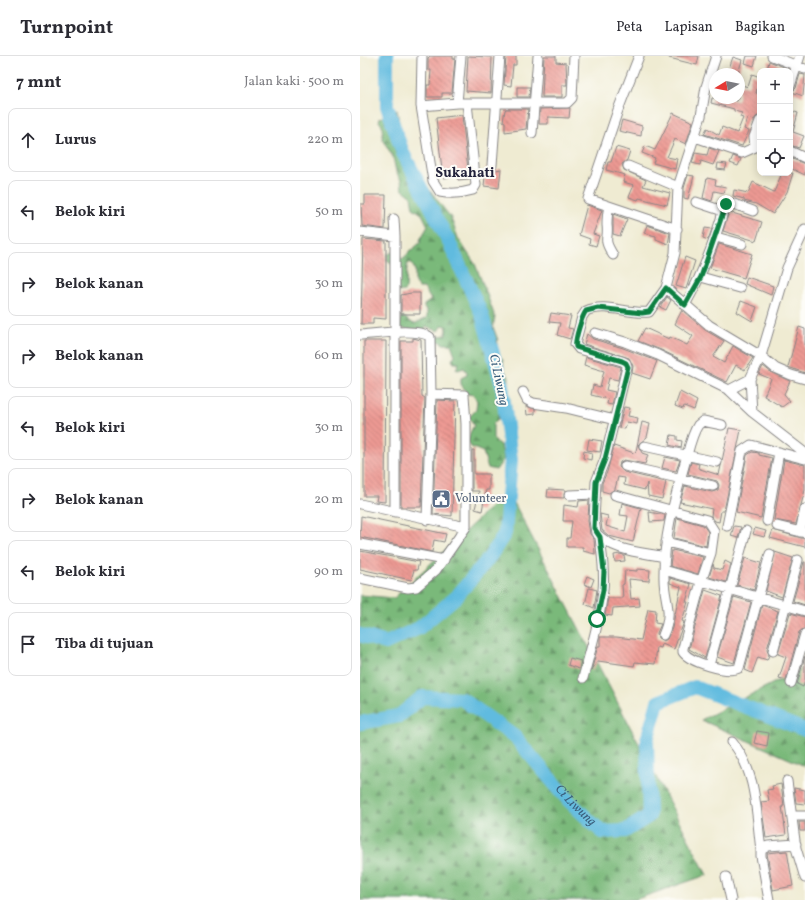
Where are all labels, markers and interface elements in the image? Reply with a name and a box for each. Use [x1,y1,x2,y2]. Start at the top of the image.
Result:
text: Turnpoint [20,15,113,41]
text: Peta [616,18,643,37]
text: Lapisan [665,18,713,37]
text: Bagikan [735,18,785,37]
north arrow [709,68,745,104]
map controls [757,68,793,176]
button: + [757,68,793,104]
text: 7 mnt [16,71,61,94]
text: Jalan kaki · 500 m [244,73,344,91]
button: − [757,104,793,140]
icon: ahead [17,129,39,151]
text: Lurus [55,130,96,151]
text: 220 m [307,131,343,149]
button: locate [757,140,793,176]
district label: Sukahati [435,164,495,183]
route end [717,195,735,213]
icon: left [17,201,39,223]
text: Belok kiri [55,202,125,223]
text: 50 m [315,203,343,221]
icon: right [17,273,39,295]
text: Belok kanan [55,274,144,295]
text: 30 m [315,275,343,293]
icon: right [17,345,39,367]
text: Belok kanan [55,346,144,367]
text: 60 m [315,347,343,365]
water label: Ci Liwung [484,353,512,408]
icon: left [17,417,39,439]
text: Belok kiri [55,418,125,439]
text: 30 m [315,419,343,437]
public building icon: Volunteer [430,488,452,510]
icon: right [17,489,39,511]
text: Belok kanan [55,490,144,511]
text: 20 m [314,491,343,509]
place label: Volunteer [455,491,506,507]
icon: left [17,561,39,583]
text: Belok kiri [55,562,125,583]
text: 90 m [314,563,343,581]
route start [588,610,606,628]
icon: arrive [17,633,39,655]
text: Tiba di tujuan [55,634,154,655]
water label: Ci Liwung [550,781,600,831]

